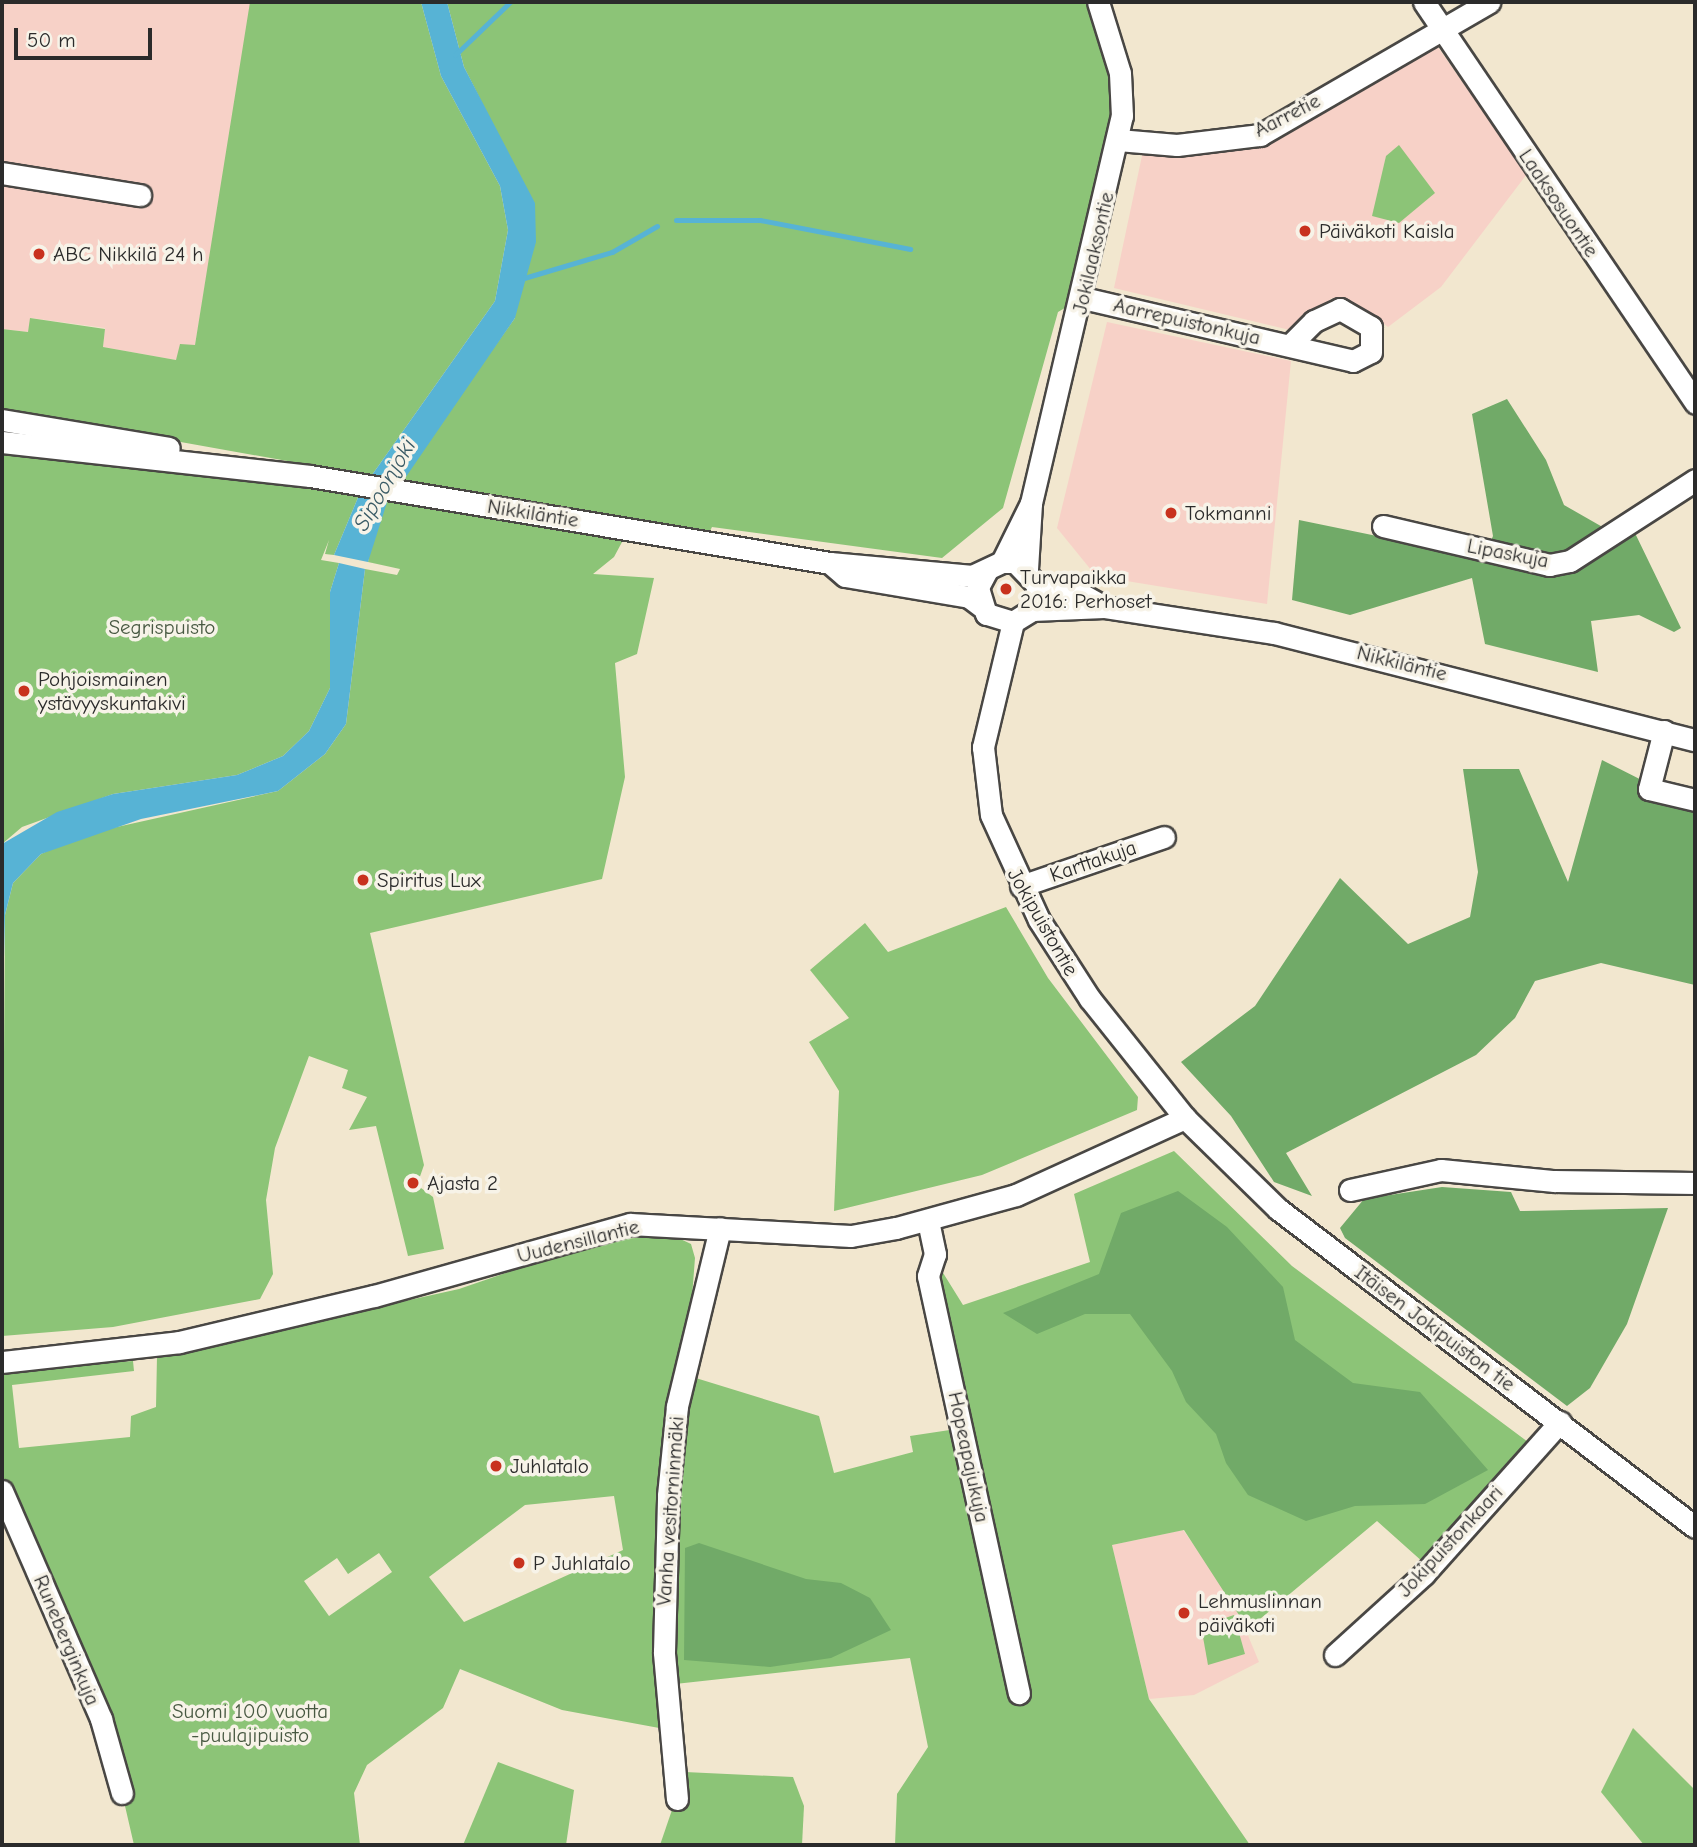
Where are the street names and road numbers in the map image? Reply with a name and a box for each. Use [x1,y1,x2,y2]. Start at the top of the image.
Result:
street label: Aarretie [1250,88,1324,142]
street label: Laaksosuontie [1514,144,1604,262]
street label: Jokilaaksontie [1067,189,1119,317]
street label: Aarrepuistonkuja [1111,292,1263,350]
street label: Nikkiläntie [486,493,580,533]
street label: Lipaskuja [1465,533,1551,573]
street label: Nikkiläntie [1354,640,1450,686]
street label: Karttakuja [1046,834,1140,888]
street label: Jokipuistontie [1002,864,1084,980]
street label: Uudensillantie [514,1214,642,1268]
street label: Itäisen Jokipuiston tie [1350,1259,1520,1397]
street label: Hopeapajukuja [943,1389,995,1525]
street label: Vanha vesitorninmäki [651,1415,689,1607]
street label: Jokipuistonkaari [1392,1480,1508,1602]
street label: Runeberginkuja [28,1571,106,1709]

